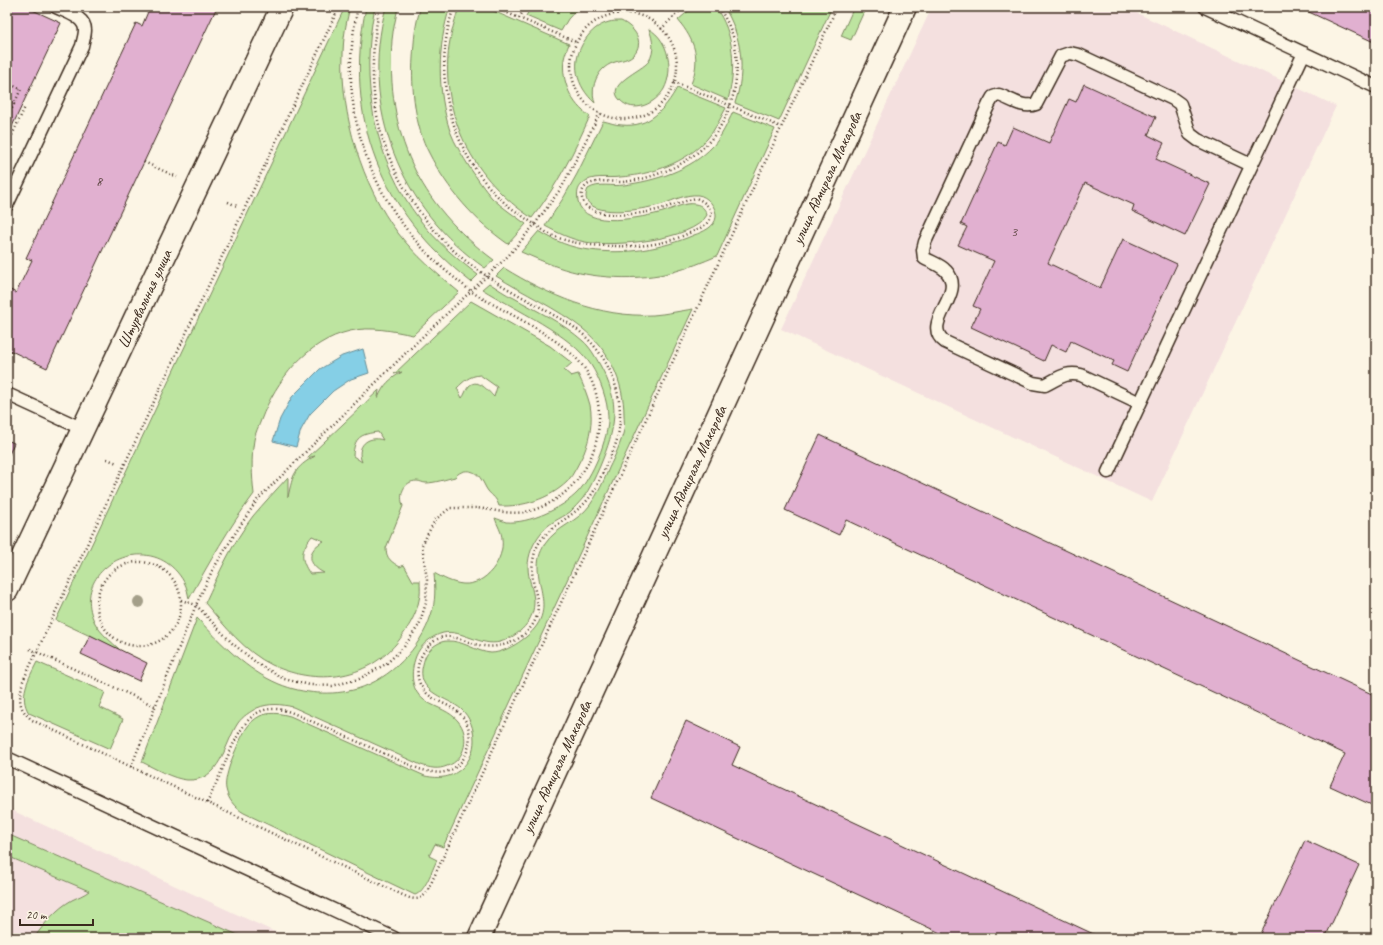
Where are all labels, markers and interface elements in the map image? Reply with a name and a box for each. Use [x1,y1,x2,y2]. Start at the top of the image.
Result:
street label: улица Адмирала Макарова [787,108,867,248]
house number: 8 [96,173,104,190]
house number: 3 [1011,223,1019,240]
street label: Штурвальная улица [114,246,177,351]
street label: улица Адмирала Макарова [652,402,732,542]
street label: улица Адмирала Макарова [517,697,597,837]
scale bar [20,901,93,927]
text: 20 m [26,907,48,923]

